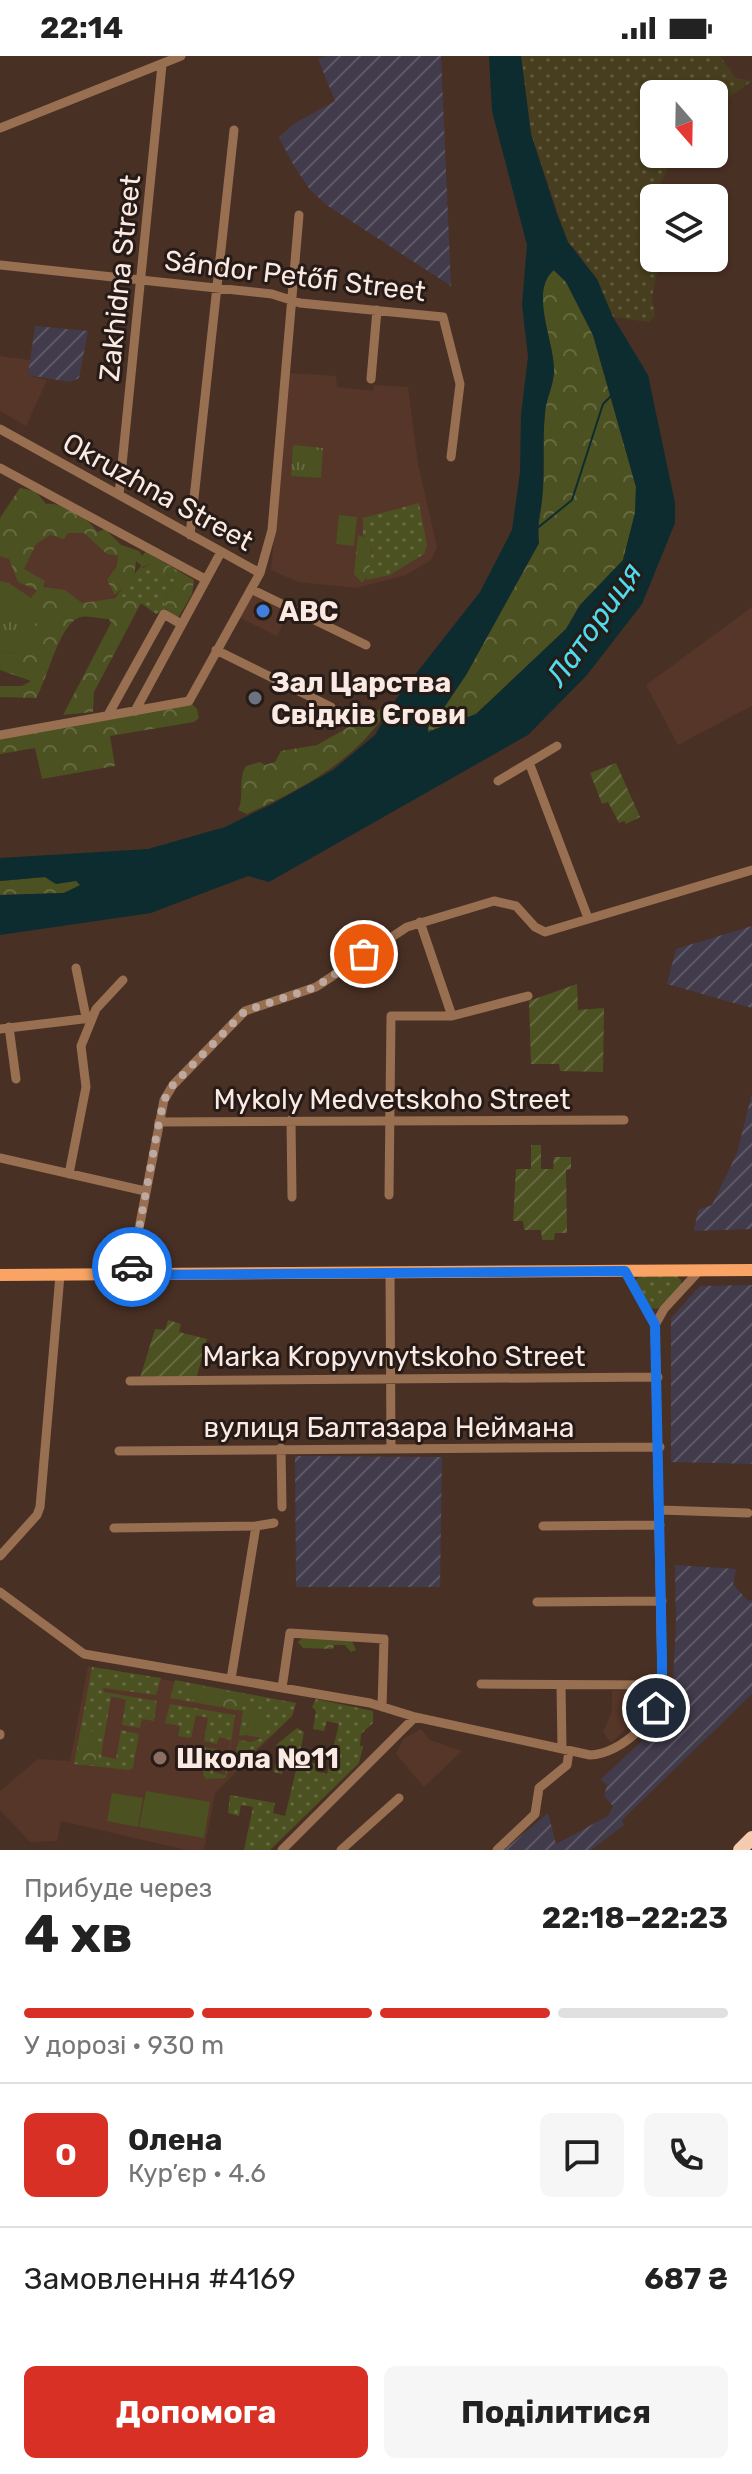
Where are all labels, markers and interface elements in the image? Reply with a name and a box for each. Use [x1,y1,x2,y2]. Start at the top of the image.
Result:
text: 22:14 [40,10,123,46]
north arrow [640,80,728,168]
map controls [640,80,728,272]
street label: Zakhidna Street [93,173,147,383]
button: layers [640,184,728,272]
street label: Sándor Petőfi Street [163,244,427,308]
street label: Okruzhna Street [57,426,259,558]
water label: Латориця [537,556,649,694]
place label: ABC [279,595,338,628]
marker: ABC [254,602,272,620]
place label: Зал Царства Свідків Єгови [271,666,466,731]
marker: Зал Царства Свідків Єгови [246,689,264,707]
pin [330,920,398,988]
icon: bag [342,932,386,976]
street label: Mykoly Medvetskoho Street [213,1083,571,1116]
courier [92,1227,172,1307]
icon: car [110,1245,154,1289]
street label: Marka Kropyvnytskoho Street [202,1340,586,1373]
street label: вулиця Балтазара Неймана [204,1411,574,1444]
pin [622,1674,690,1742]
icon: home [634,1686,678,1730]
place label: Школа №11 [176,1742,339,1775]
marker: Школа №11 [151,1749,169,1767]
text: Прибуде через [24,1873,212,1904]
text: 22:18–22:23 [542,1900,728,1936]
text: 4 хв [24,1903,133,1965]
text: У дорозі · 930 m [24,2030,224,2061]
button: chat [540,2113,624,2197]
button: phone [644,2113,728,2197]
text: Олена [128,2122,222,2158]
text: О [55,2137,77,2173]
text: Кур’єр · 4.6 [128,2158,266,2189]
text: Замовлення #4169 [24,2261,296,2297]
text: 687 ₴ [644,2261,728,2297]
button: Допомога [24,2366,368,2458]
button: Поділитися [384,2366,728,2458]

